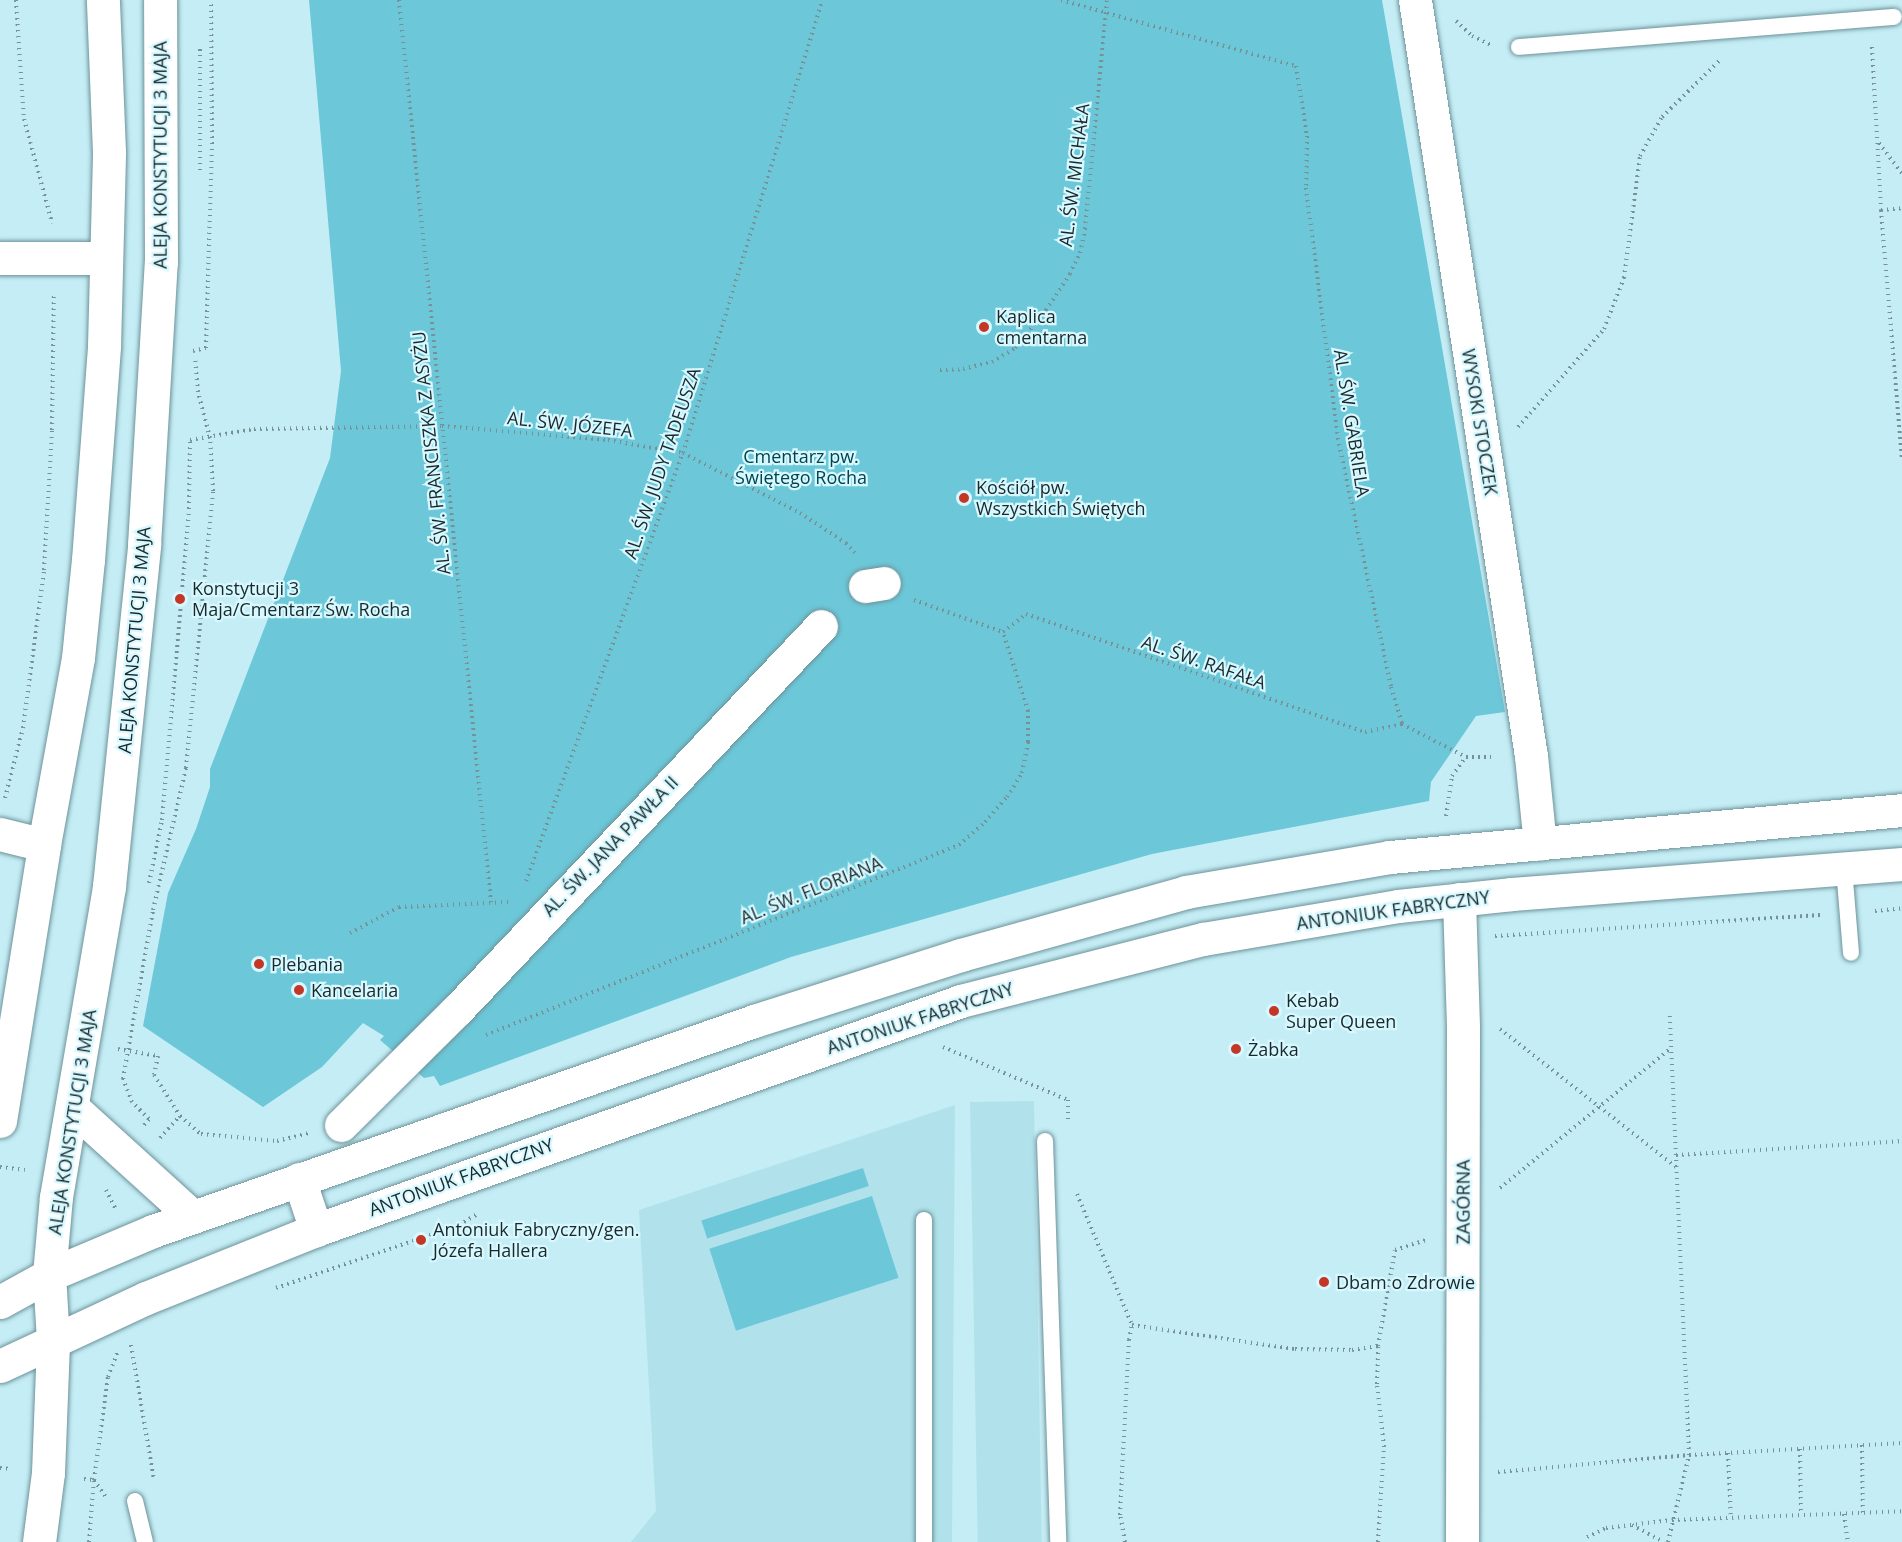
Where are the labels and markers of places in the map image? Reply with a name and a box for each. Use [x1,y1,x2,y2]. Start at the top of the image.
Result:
place label: Kaplica cmentarna [996,306,1087,348]
marker: Kaplica cmentarna [977,320,991,334]
place label: Kościół pw. Wszystkich Świętych [976,477,1146,520]
marker: Kościół pw. Wszystkich Świętych [957,491,971,505]
place label: Konstytucji 3 Maja/Cmentarz Św. Rocha [192,578,410,620]
marker: Konstytucji 3 Maja/Cmentarz Św. Rocha [173,592,187,606]
place label: Plebania [271,953,343,975]
marker: Plebania [252,957,266,971]
place label: Kancelaria [311,979,398,1001]
marker: Kancelaria [292,983,306,997]
place label: Kebab Super Queen [1286,990,1396,1032]
marker: Kebab Super Queen [1267,1004,1281,1018]
place label: Żabka [1248,1038,1299,1060]
marker: Żabka [1229,1042,1243,1056]
place label: Antoniuk Fabryczny/gen. Józefa Hallera [433,1219,639,1262]
marker: Antoniuk Fabryczny/gen. Józefa Hallera [414,1233,428,1247]
place label: Dbam o Zdrowie [1336,1271,1475,1293]
marker: Dbam o Zdrowie [1317,1275,1331,1289]

